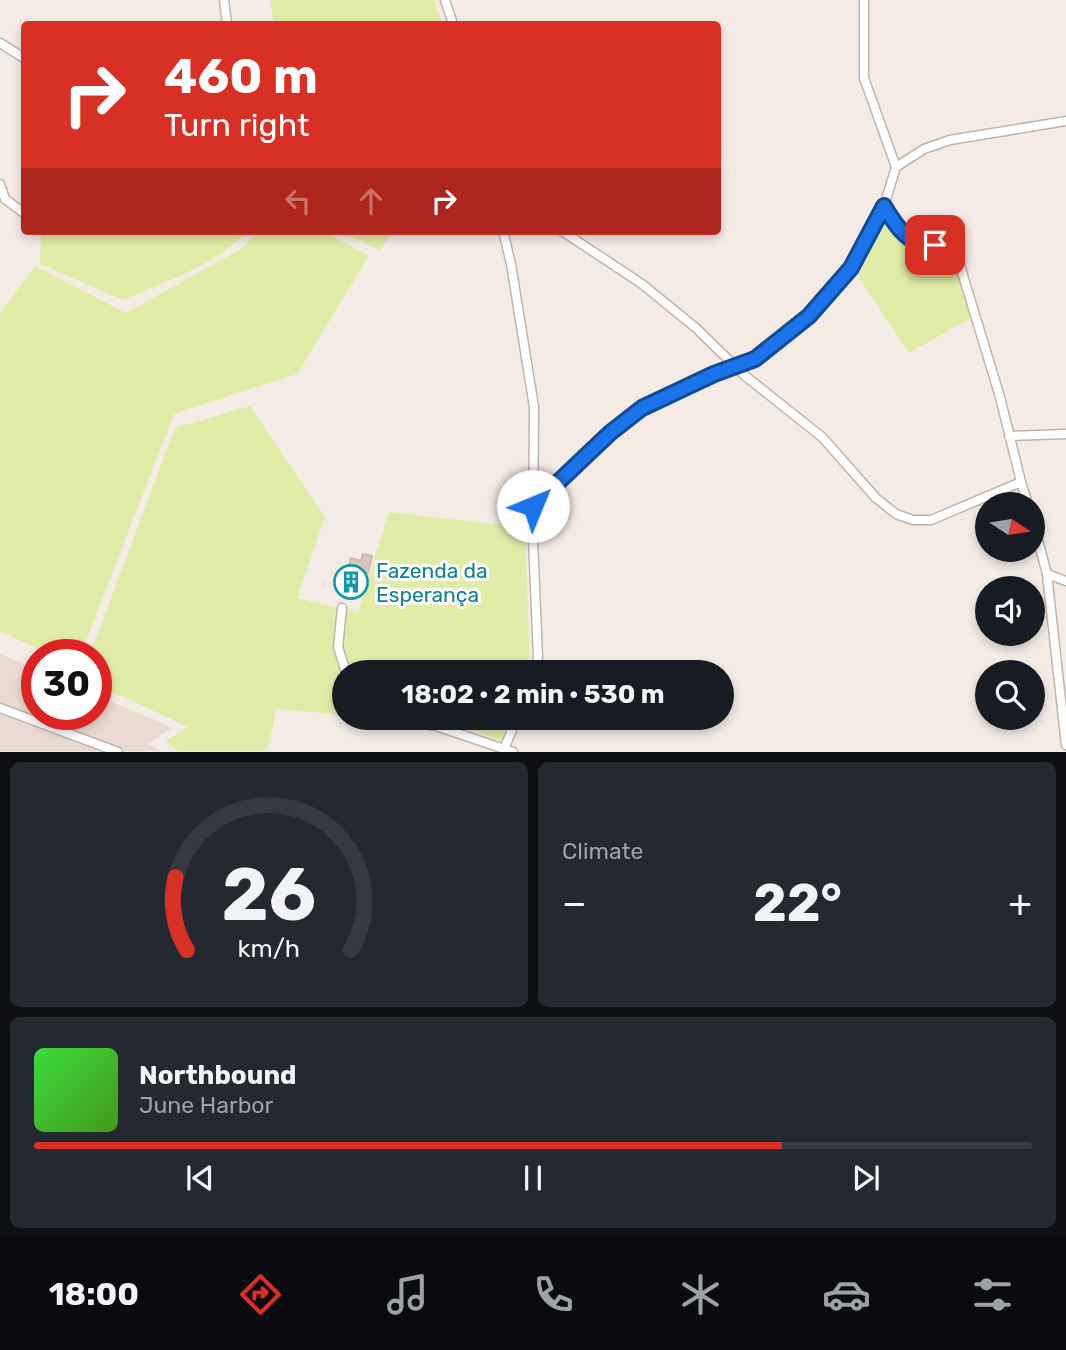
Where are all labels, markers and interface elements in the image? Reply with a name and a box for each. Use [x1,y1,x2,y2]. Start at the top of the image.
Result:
text: 460 m [164,47,318,105]
icon: right [49,49,140,140]
text: Turn right [164,106,309,144]
icon: left [279,182,317,220]
icon: ahead [352,182,390,220]
icon: right [425,182,463,220]
pin [905,215,965,275]
icon: arrive [916,226,954,264]
position arrow [496,469,570,543]
north arrow [975,492,1045,562]
map controls [975,492,1045,730]
place label: Fazenda da Esperança [376,558,488,607]
building icon: Fazenda da Esperança [332,563,370,601]
button: sound [975,576,1045,646]
speed limit sign: 30 [21,639,112,730]
button: search [975,660,1045,730]
text: 18:02 · 2 min · 530 m [401,679,665,710]
text: Climate [562,837,643,865]
text: 26 [222,853,316,939]
text: 22° [753,872,842,934]
text: − [562,880,587,926]
text: + [1008,880,1032,926]
text: km/h [238,934,300,963]
text: Northbound [139,1060,297,1091]
text: June Harbor [139,1091,273,1119]
icon: previous [181,1159,219,1197]
icon: pause [514,1159,552,1197]
icon: next [847,1159,885,1197]
icon: directions [236,1270,285,1319]
icon: music [383,1270,432,1319]
icon: phone [529,1270,578,1319]
icon: climate [676,1270,725,1319]
icon: car [822,1270,871,1319]
icon: filters [968,1270,1017,1319]
text: 18:00 [49,1275,139,1313]

